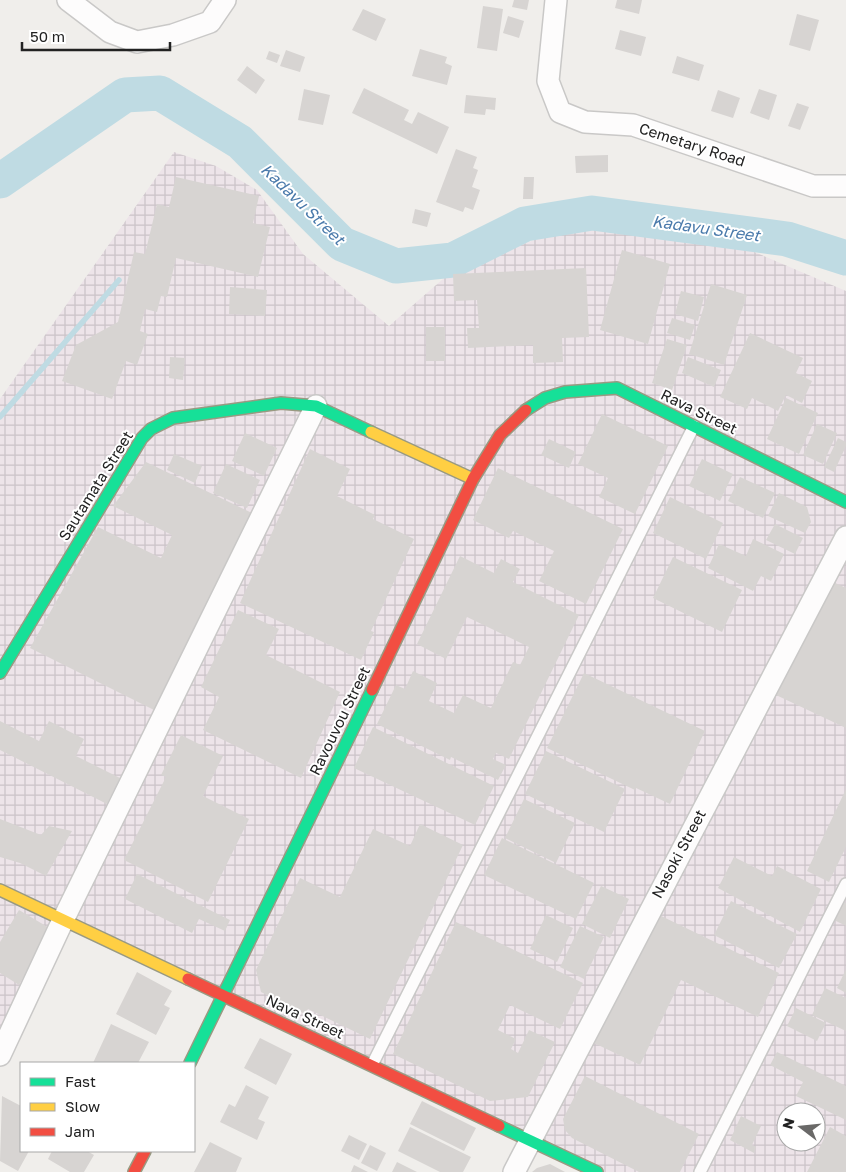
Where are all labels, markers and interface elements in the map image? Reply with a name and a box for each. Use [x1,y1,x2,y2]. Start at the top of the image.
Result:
scale bar [22,20,170,52]
text: 50 m [30,27,65,45]
street label: Cemetary Road [637,118,748,170]
water label: Kadavu Street [257,159,350,250]
water label: Kadavu Street [651,211,763,246]
street label: Rava Street [658,385,741,437]
street label: Sautamata Street [54,427,136,544]
street label: Ravouvou Street [305,663,373,778]
street label: Nasoki Street [647,806,709,901]
street label: Nava Street [263,990,347,1042]
legend [20,1062,195,1152]
text: Fast [65,1072,96,1090]
text: Slow [65,1097,100,1115]
north arrow [776,1102,826,1152]
text: N [778,1116,798,1131]
text: Jam [65,1122,95,1140]

